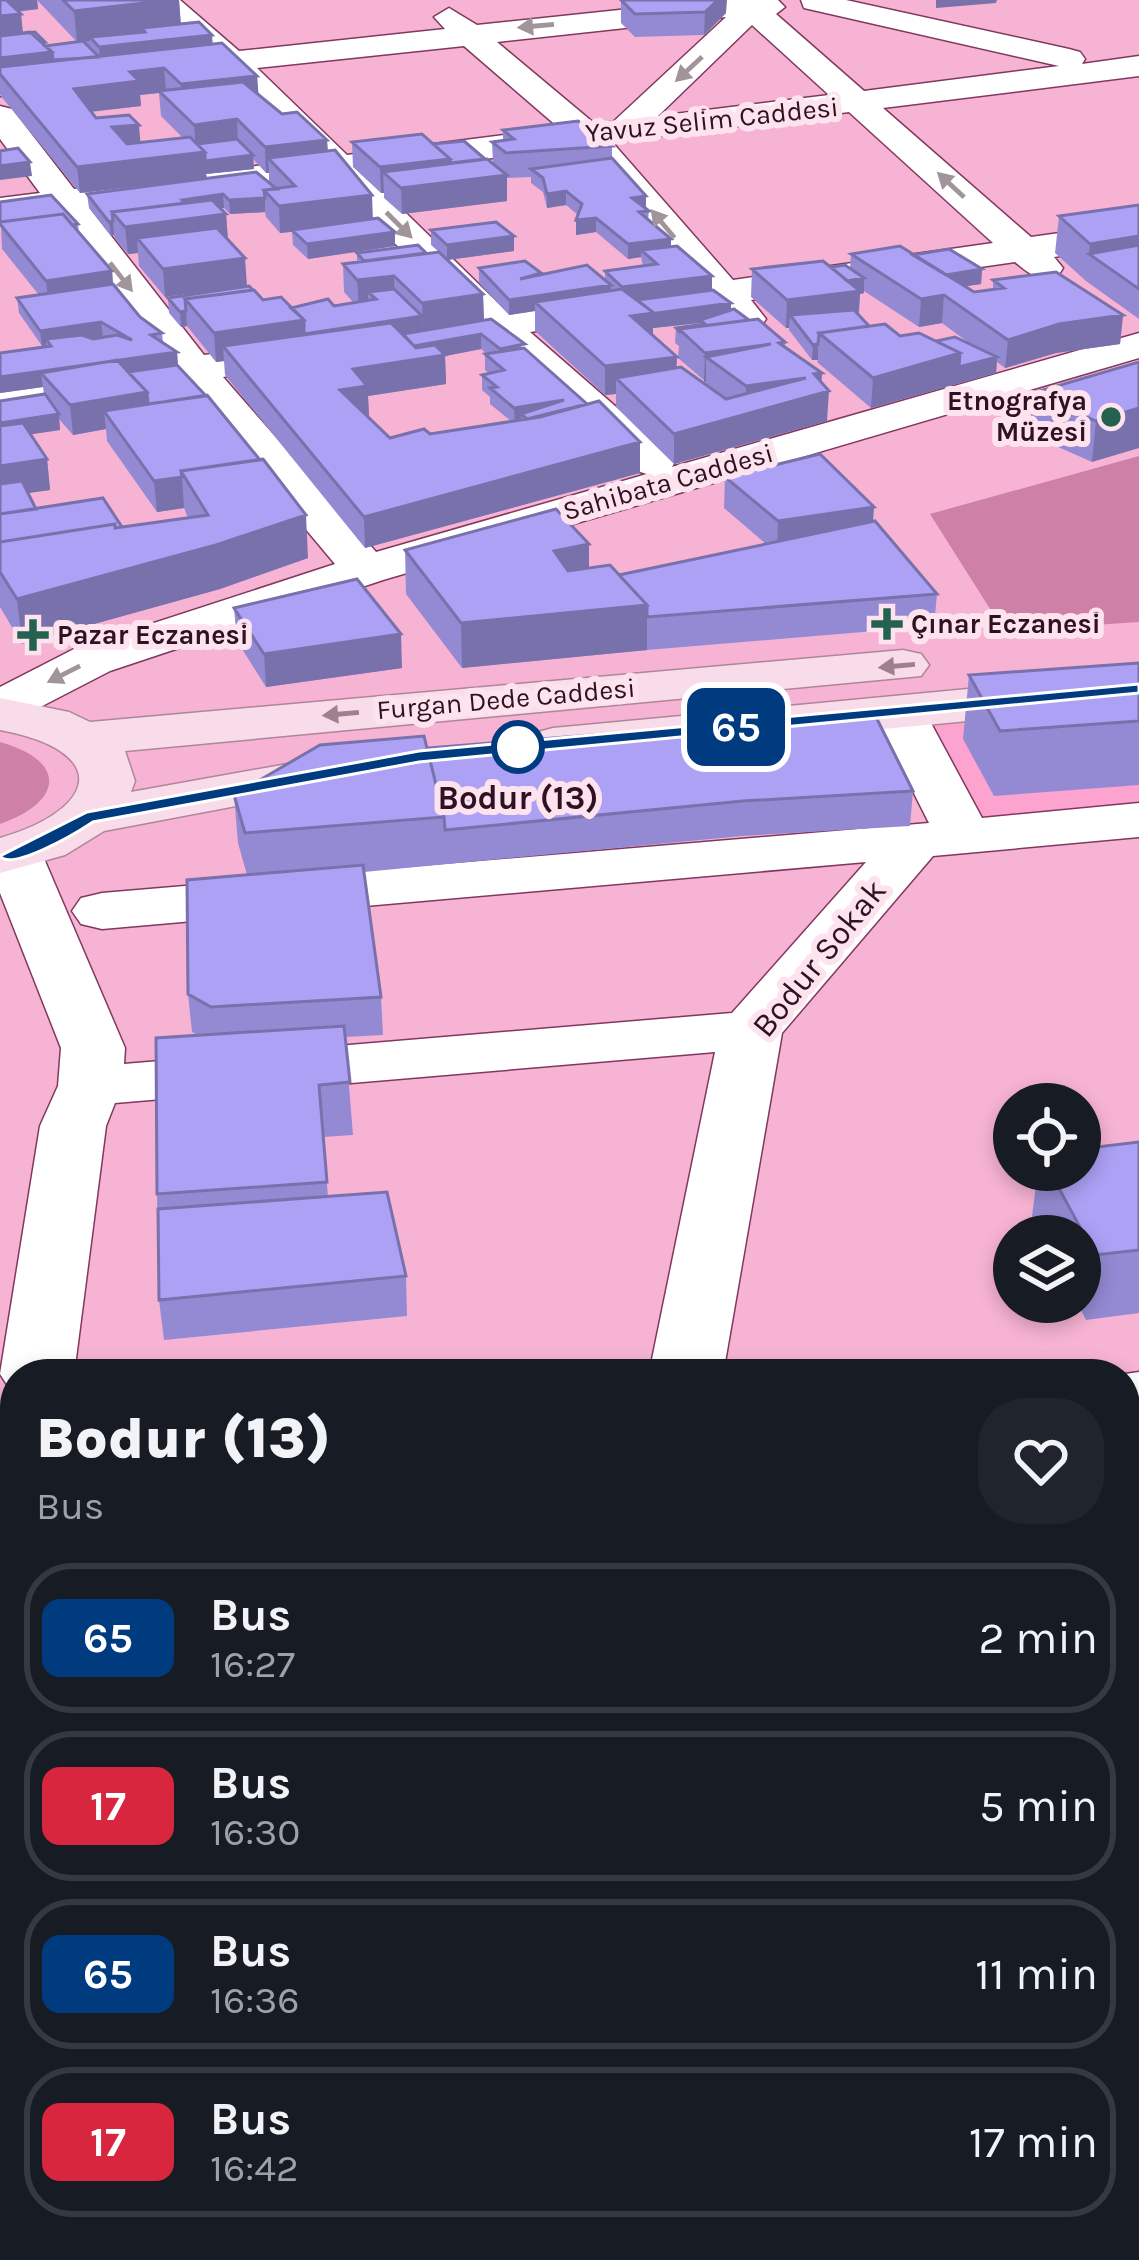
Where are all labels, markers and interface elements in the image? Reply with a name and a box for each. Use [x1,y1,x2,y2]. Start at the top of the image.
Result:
one-way arrow [517,17,554,36]
one-way arrow [675,55,704,83]
street label: Yavuz Selim Caddesi [584,91,840,149]
one-way arrow [937,172,966,200]
one-way arrow [651,209,677,239]
one-way arrow [384,210,412,239]
one-way arrow [108,261,133,292]
place label: Etnografya Müzesi [947,385,1087,448]
marker: Etnografya Müzesi [1098,404,1124,430]
street label: Sahibata Caddesi [559,437,777,527]
place label: Çınar Eczanesi [911,608,1101,640]
marker: Çınar Eczanesi [874,611,900,637]
place label: Pazar Eczanesi [57,619,249,651]
marker: Pazar Eczanesi [20,622,46,648]
one-way arrow [878,657,915,676]
one-way arrow [47,663,81,684]
street label: Furgan Dede Caddesi [375,672,637,726]
line badge: 65 [682,688,790,766]
text: 65 [711,702,761,752]
one-way arrow [322,704,359,723]
marker: Bodur (13) [493,722,543,772]
place label: Bodur (13) [438,779,598,817]
street label: Bodur Sokak [744,872,894,1044]
map controls [993,1083,1101,1323]
button: locate [993,1083,1101,1191]
button: layers [993,1215,1101,1323]
button: heart [978,1398,1104,1524]
text: Bodur (13) [36,1405,331,1471]
text: Bus [36,1483,104,1529]
text: Bus [210,1589,291,1641]
text: 2 min [979,1612,1098,1664]
text: 65 [83,1613,133,1663]
text: 16:27 [210,1641,295,1687]
text: Bus [210,1757,291,1809]
text: 5 min [979,1780,1098,1832]
text: 17 [90,1781,126,1831]
text: 16:30 [210,1809,300,1855]
text: Bus [210,1925,291,1977]
text: 11 min [975,1948,1098,2000]
text: 65 [83,1949,133,1999]
text: 16:36 [210,1977,300,2023]
text: Bus [210,2093,291,2145]
text: 17 min [969,2116,1098,2168]
text: 17 [90,2117,126,2167]
text: 16:42 [210,2145,299,2191]

